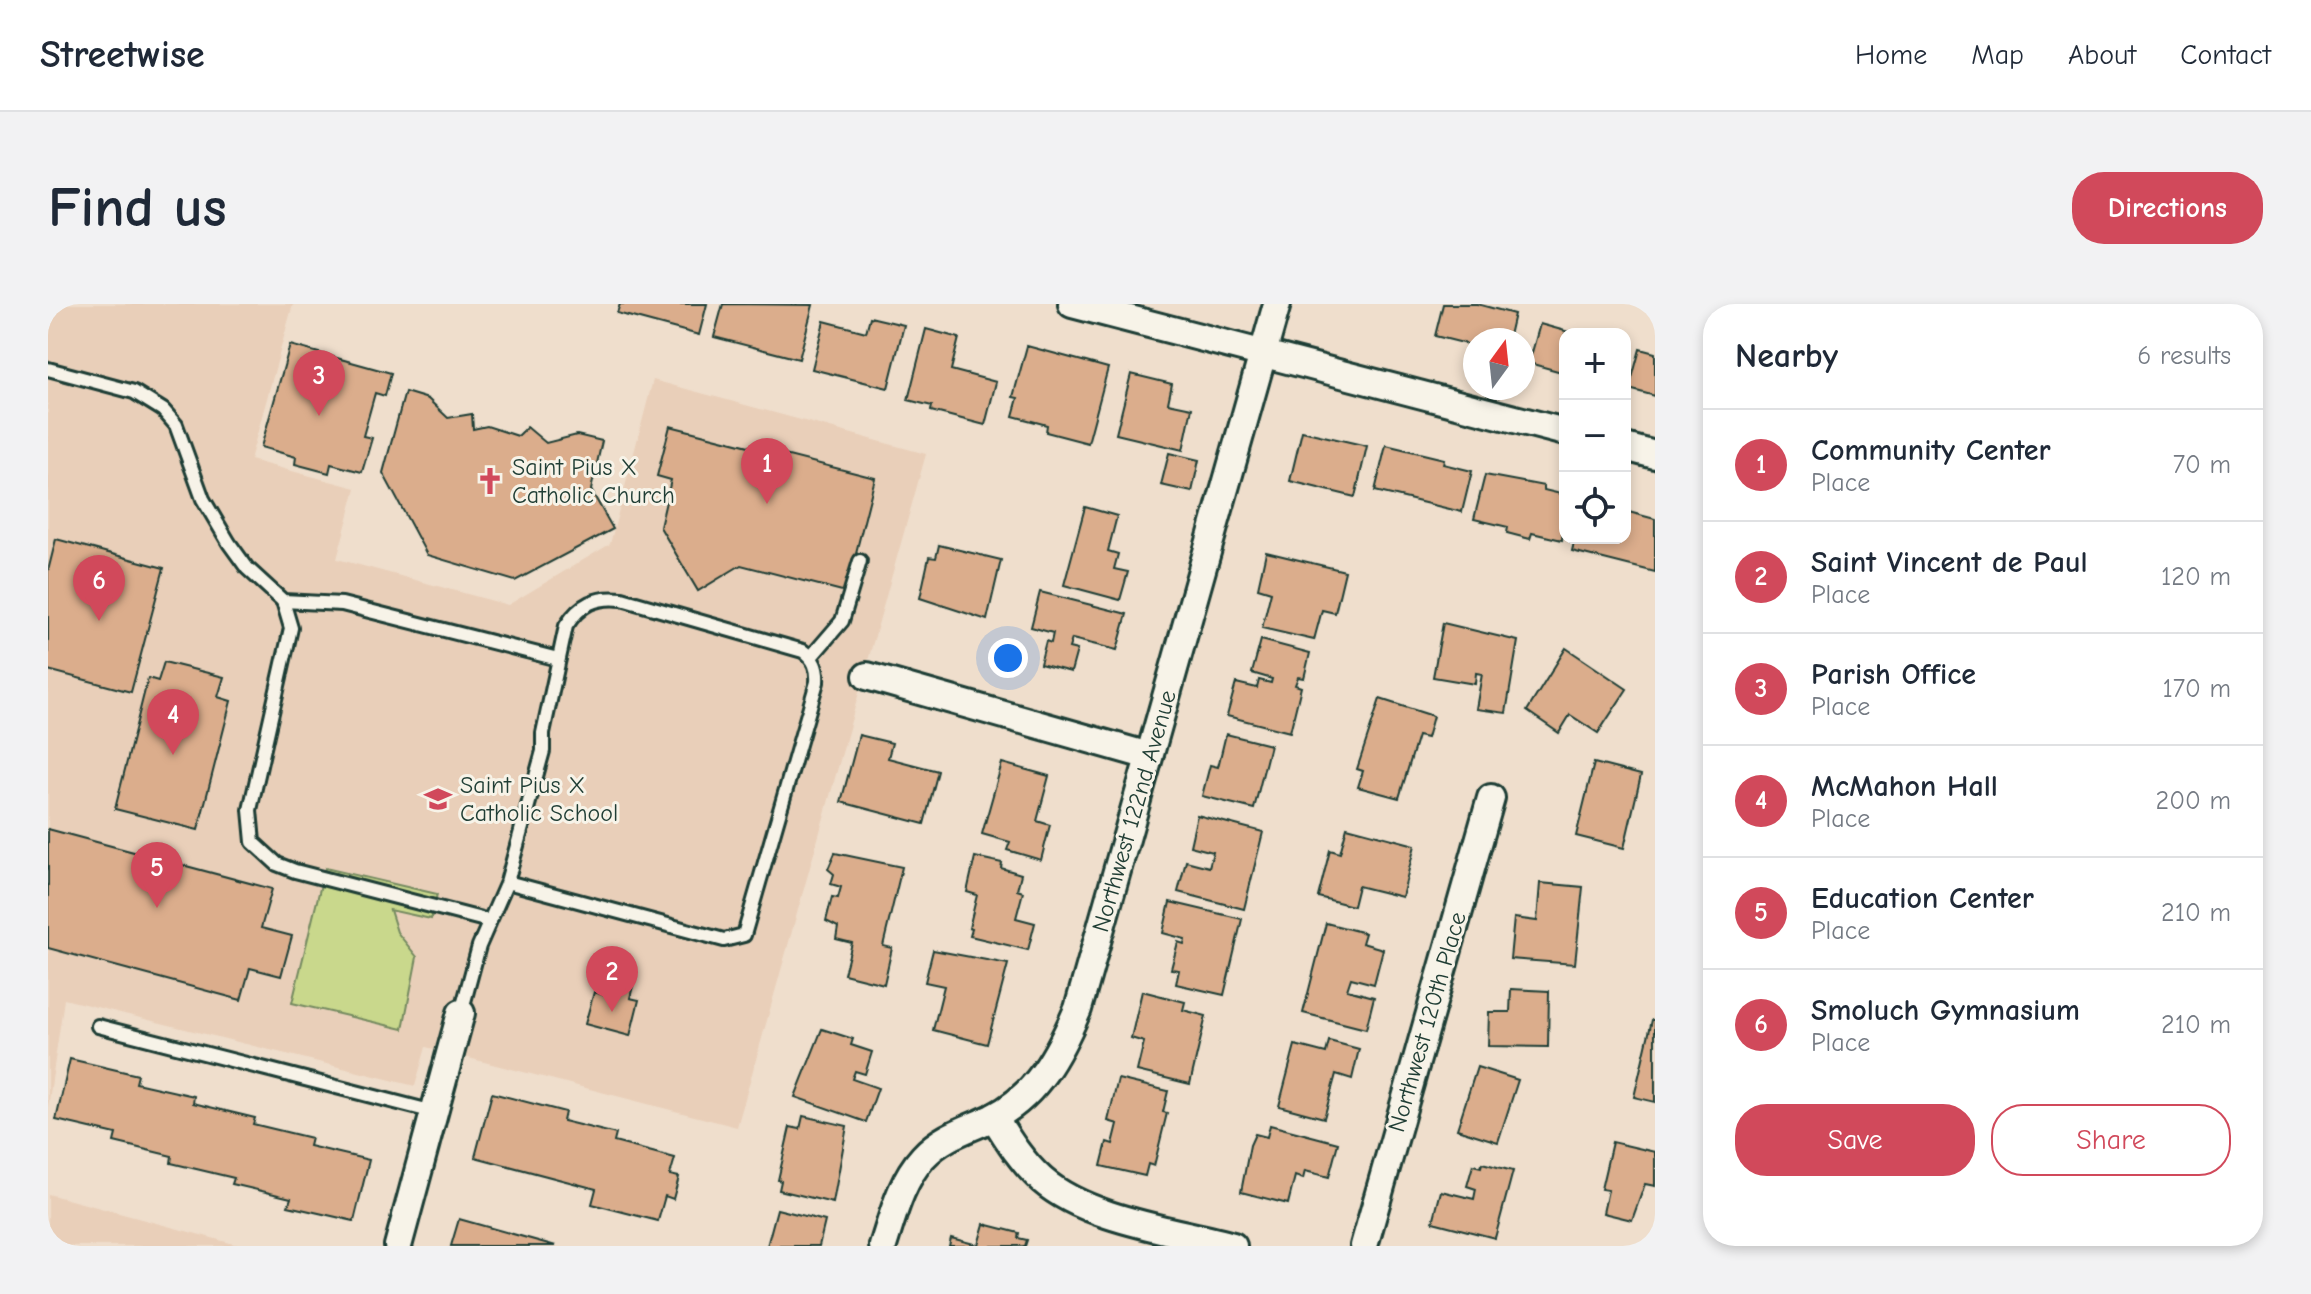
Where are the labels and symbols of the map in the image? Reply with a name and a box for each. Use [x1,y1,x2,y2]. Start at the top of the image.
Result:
north arrow [1463,328,1535,400]
pin: 3 [293,350,345,416]
pin: 1 [741,438,793,504]
place label: Saint Pius X Catholic Church [512,453,675,509]
church icon: Saint Pius X Catholic Church [475,466,505,496]
pin: 6 [73,555,125,621]
your location [988,638,1028,678]
street label: Northwest 122nd Avenue [1086,687,1182,935]
pin: 4 [147,689,199,755]
place label: Saint Pius X Catholic School [460,771,618,827]
school or university icon: Saint Pius X Catholic School [423,784,453,814]
pin: 5 [131,842,183,908]
street label: Northwest 120th Place [1382,909,1472,1135]
pin: 2 [586,946,638,1012]

